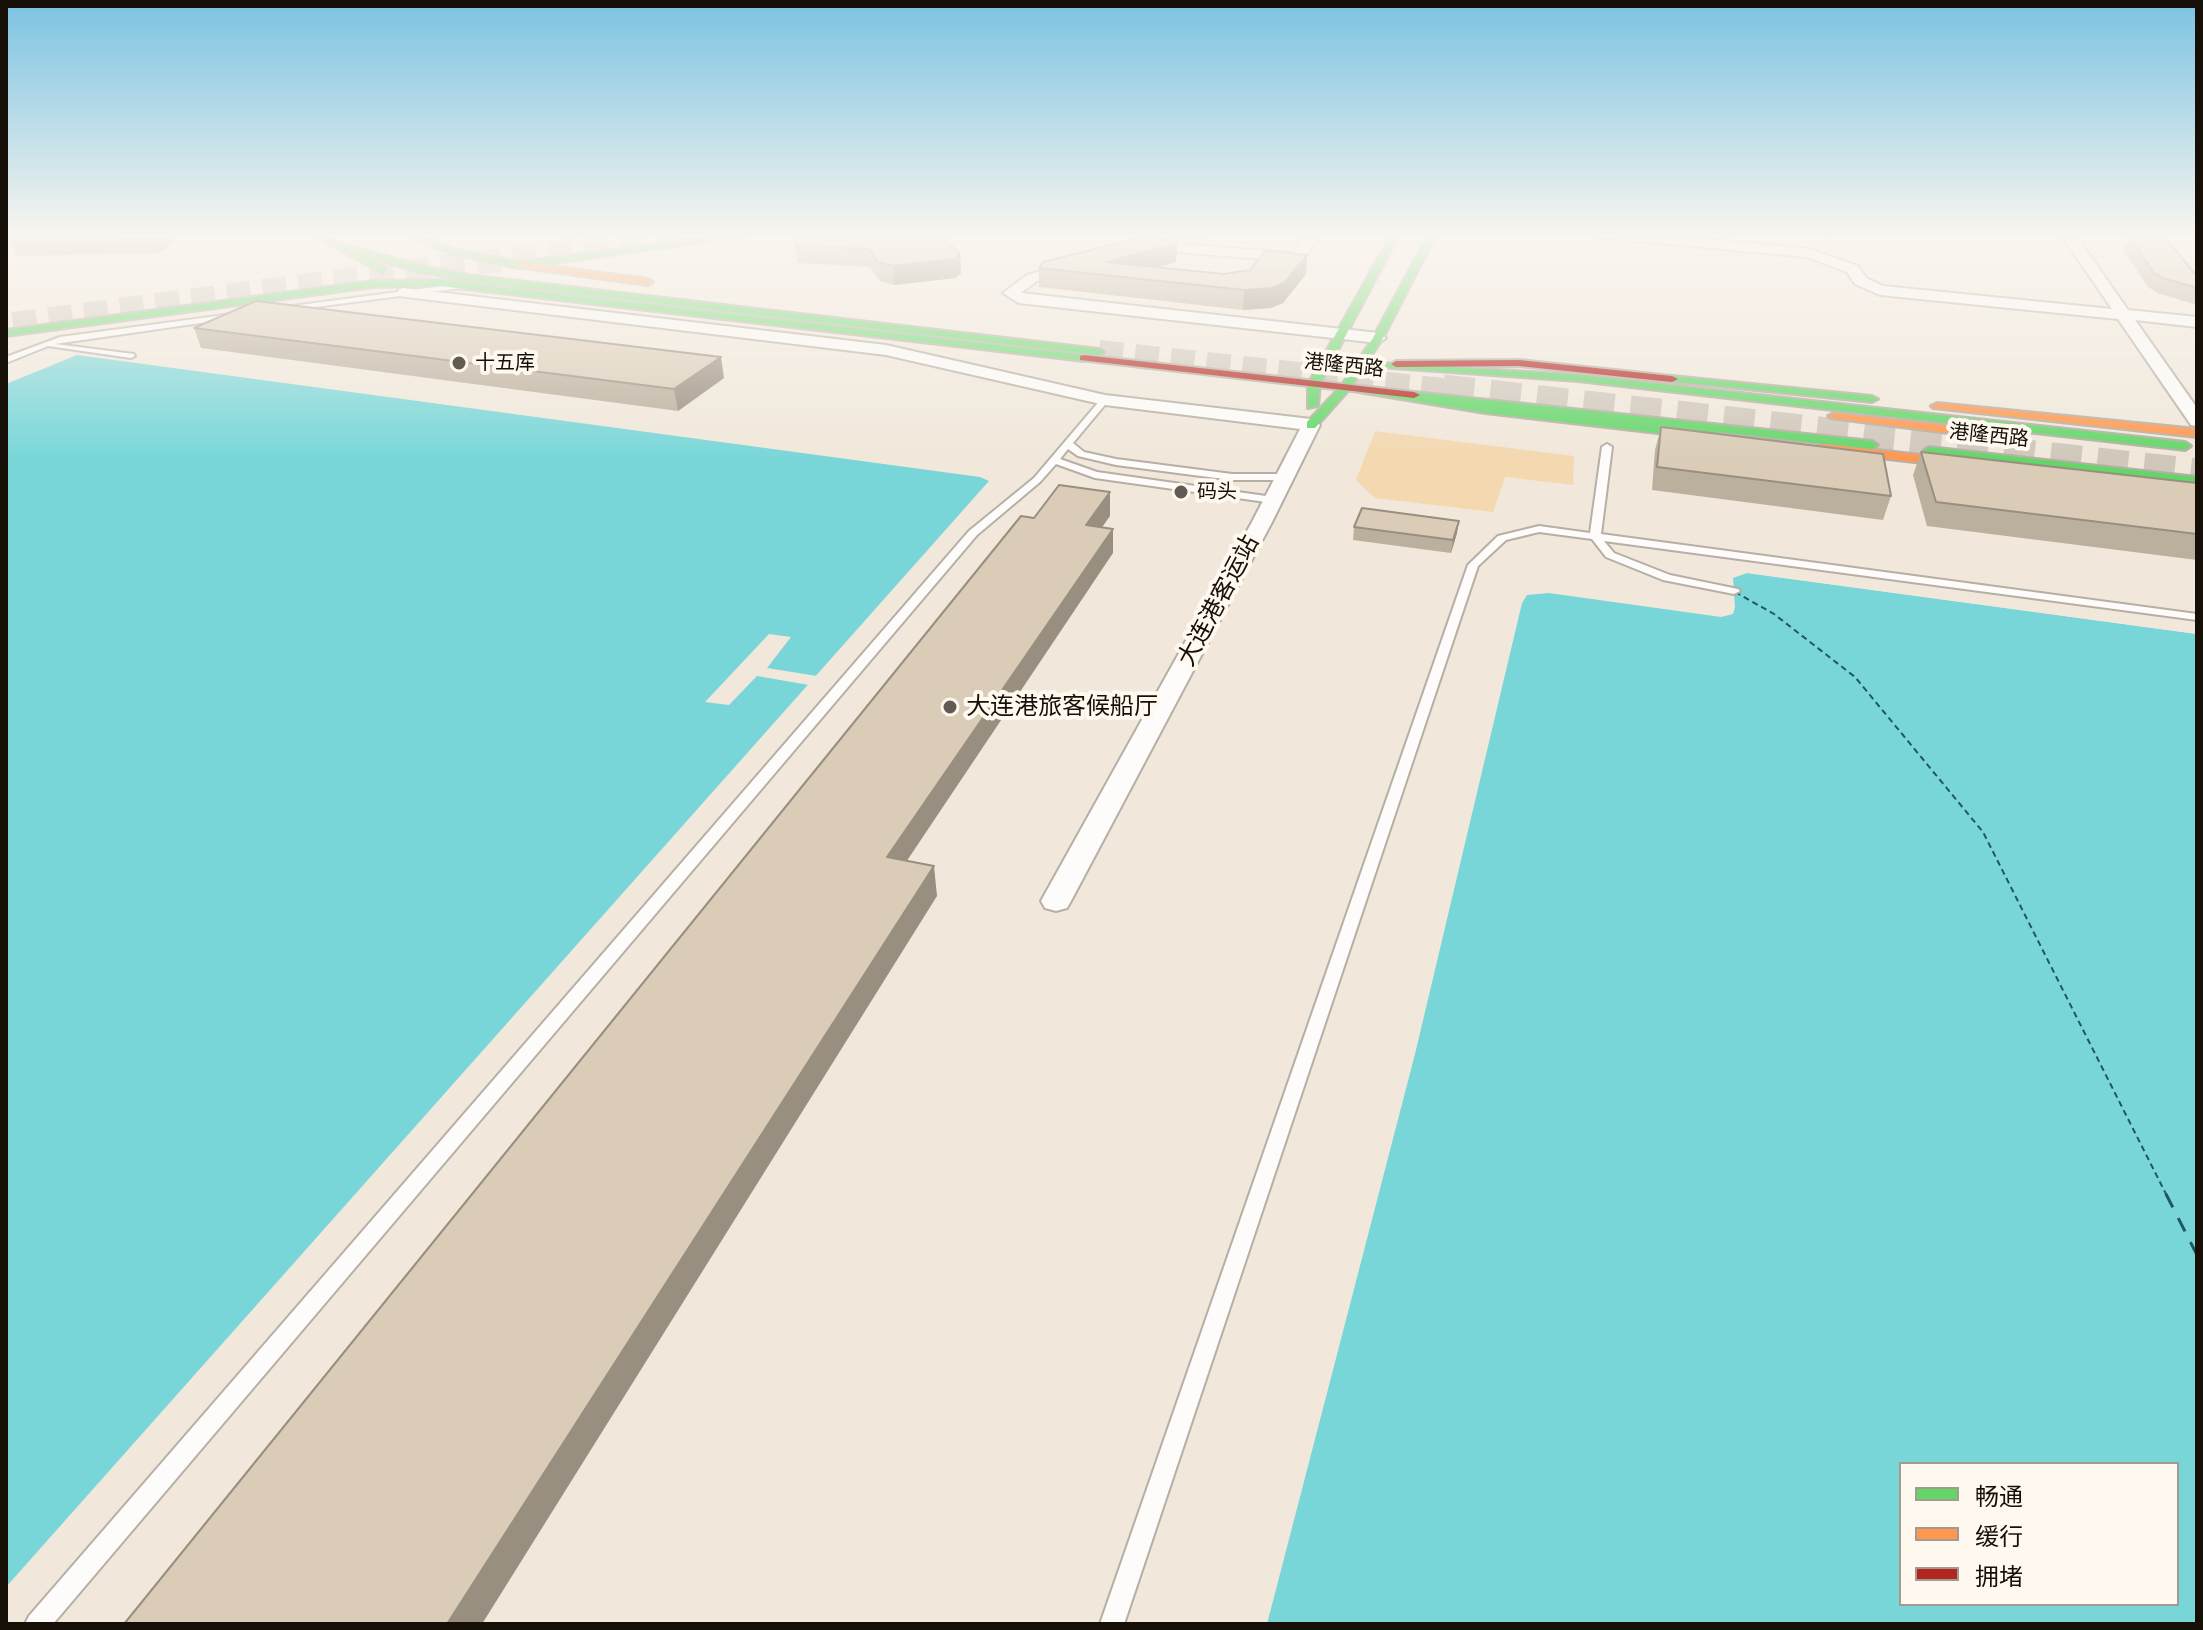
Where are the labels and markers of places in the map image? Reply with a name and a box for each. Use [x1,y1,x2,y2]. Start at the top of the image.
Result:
place label: 十五库 [475,351,535,375]
marker: 十五库 [450,354,468,372]
place label: 码头 [1197,480,1237,504]
marker: 码头 [1172,483,1190,501]
place label: 大连港旅客候船厅 [966,693,1158,721]
marker: 大连港旅客候船厅 [941,698,959,716]

